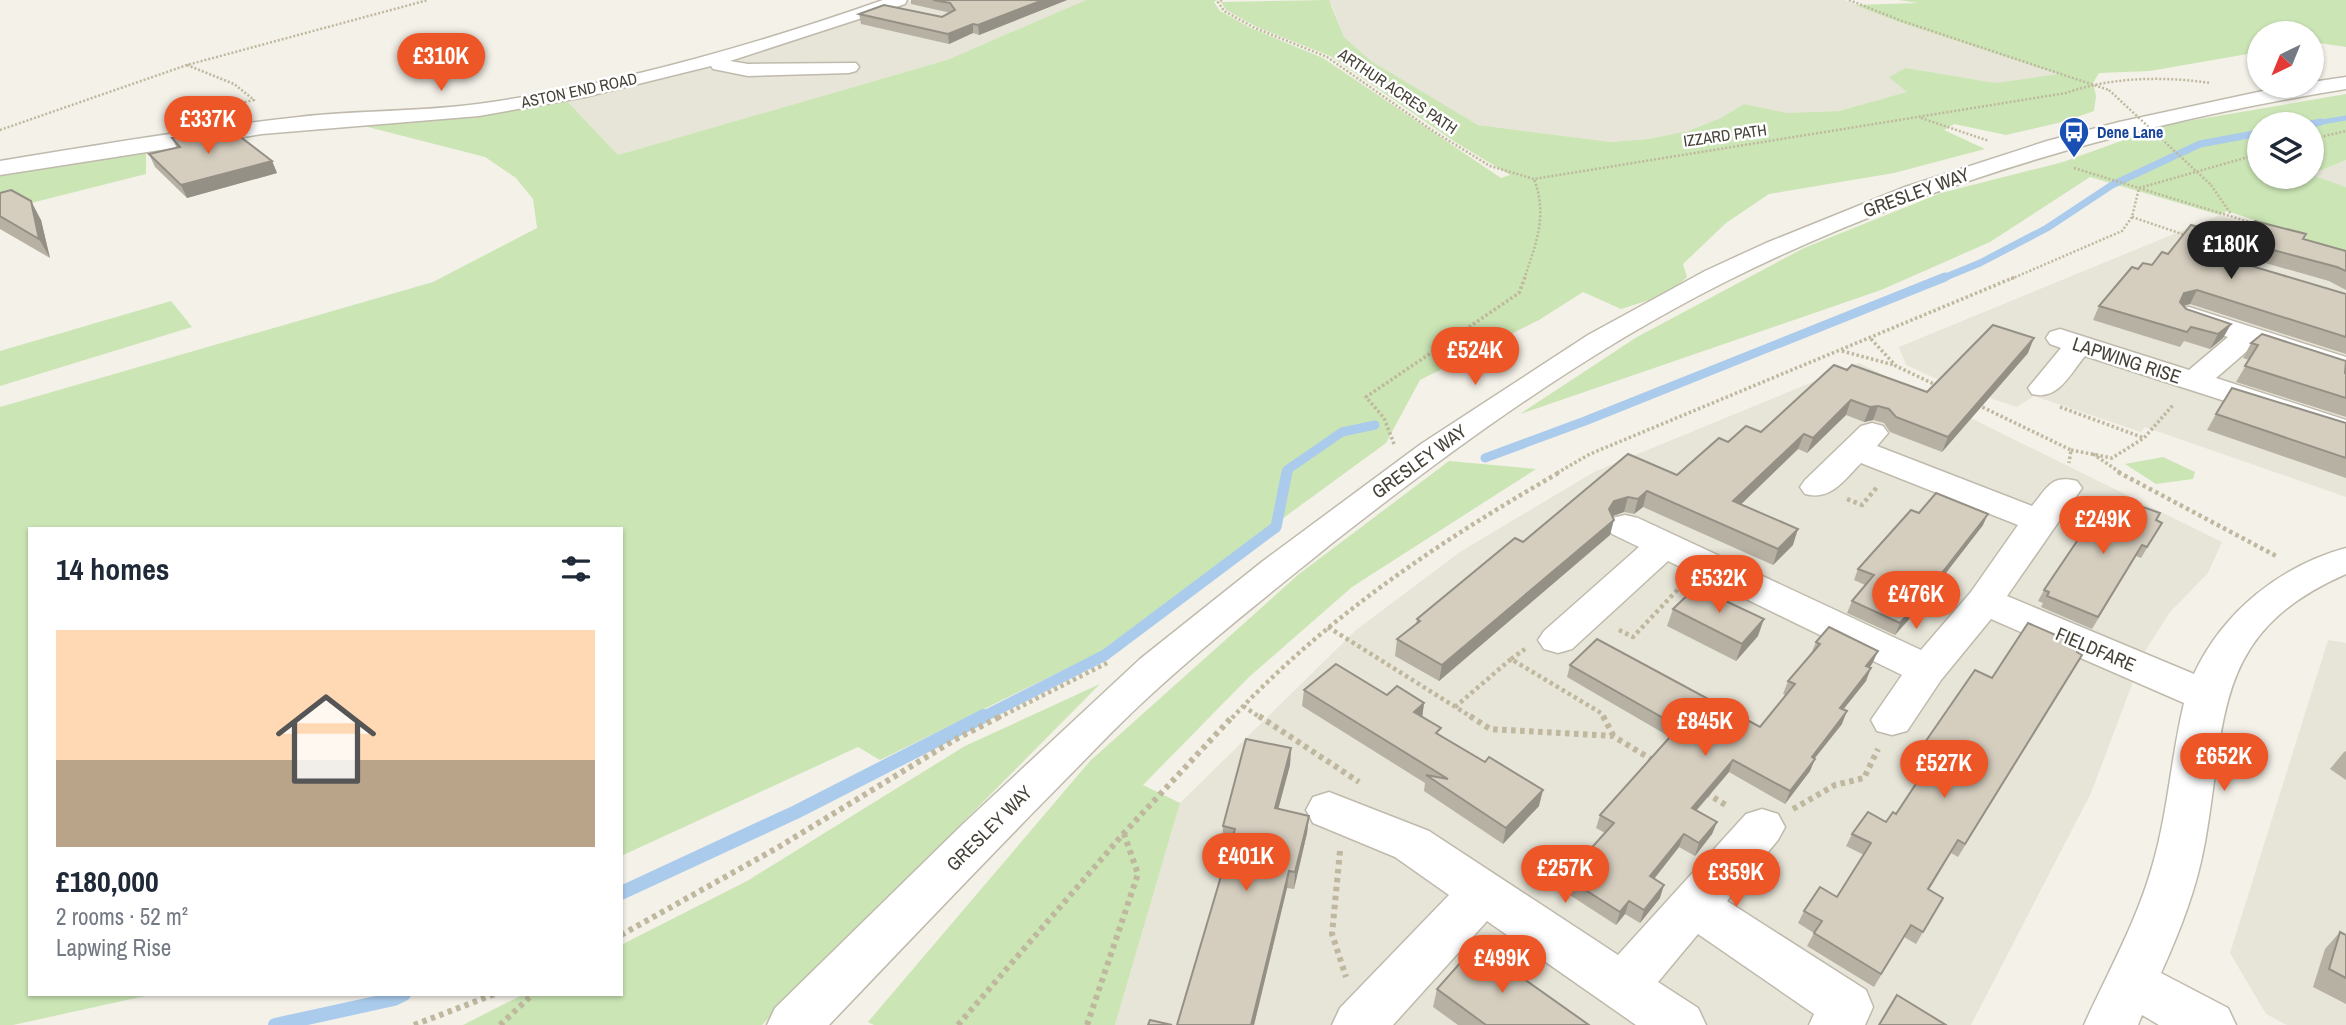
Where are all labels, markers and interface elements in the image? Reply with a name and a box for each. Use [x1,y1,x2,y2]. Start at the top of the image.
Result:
north arrow [2247,21,2324,98]
map controls [2247,21,2324,189]
pin: £310K [392,34,490,93]
text: £310K [413,40,469,71]
street label: ARTHUR ACRES PATH [1333,42,1462,139]
street label: ASTON END ROAD [518,67,639,113]
pin: £337K [159,96,257,156]
text: £337K [180,103,236,134]
button: layers [2247,112,2324,189]
bus stop icon: Dene Lane [2057,115,2091,159]
street label: IZZARD PATH [1682,118,1768,152]
place label: Dene Lane [2097,121,2163,143]
street label: GRESLEY WAY [1859,161,1973,223]
pin: £180K [2182,222,2280,281]
text: £180K [2203,228,2259,259]
pin: £524K [1426,328,1524,387]
street label: LAPWING RISE [2069,330,2185,390]
text: £524K [1447,334,1503,365]
street label: GRESLEY WAY [1366,417,1472,504]
pin: £249K [2054,496,2152,556]
text: £249K [2075,503,2131,534]
text: 14 homes [56,549,170,589]
icon: filters [557,550,595,588]
pin: £532K [1670,556,1768,615]
text: £532K [1691,562,1747,593]
pin: £476K [1867,572,1965,631]
text: £476K [1888,578,1944,609]
street label: FIELDFARE [2052,620,2140,678]
icon: home [263,676,389,802]
pin: £845K [1656,698,1754,758]
text: £845K [1677,705,1733,736]
pin: £652K [2175,734,2273,793]
pin: £527K [1895,740,1993,800]
text: £652K [2196,740,2252,771]
text: £527K [1916,747,1972,778]
street label: GRESLEY WAY [940,779,1038,877]
pin: £401K [1197,834,1295,893]
text: £401K [1218,840,1274,871]
pin: £257K [1516,846,1614,905]
pin: £359K [1687,850,1785,909]
text: £257K [1537,852,1593,883]
text: £359K [1708,856,1764,887]
text: £180,000 [56,861,159,901]
text: 2 rooms · 52 m² [56,901,188,932]
text: Lapwing Rise [56,932,171,963]
pin: £499K [1453,936,1551,995]
text: £499K [1474,942,1530,973]

